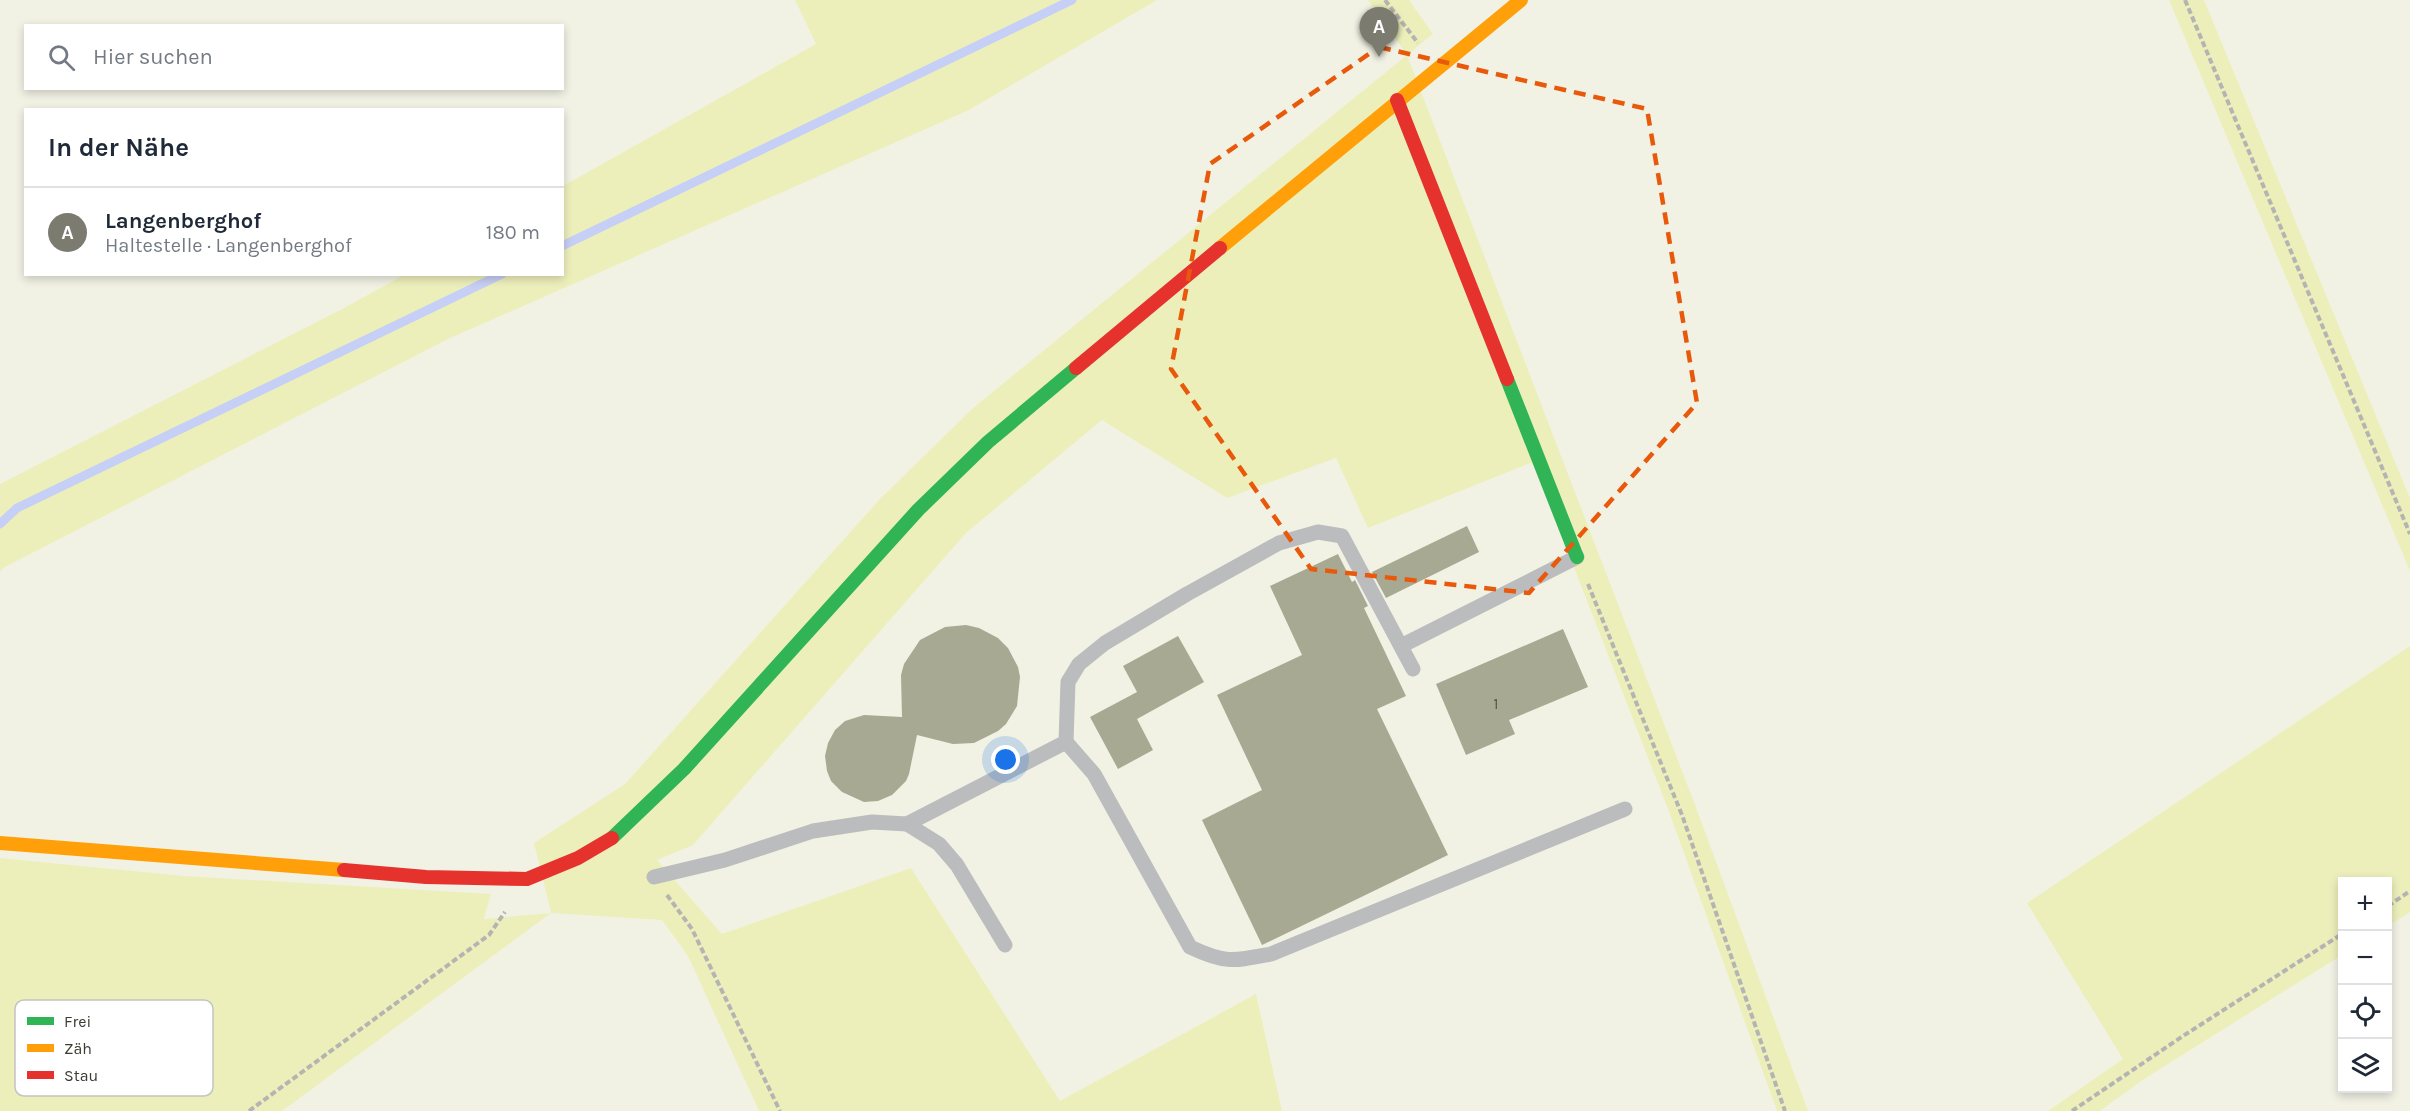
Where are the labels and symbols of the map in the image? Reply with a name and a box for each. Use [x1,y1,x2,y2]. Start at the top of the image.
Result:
pin: A [1360,8,1398,57]
house number: 1 [1493,694,1499,713]
your location [991,745,1020,774]
legend [15,1000,213,1096]
text: Frei [64,1012,91,1031]
text: Zäh [64,1039,92,1058]
text: Stau [64,1066,98,1085]

